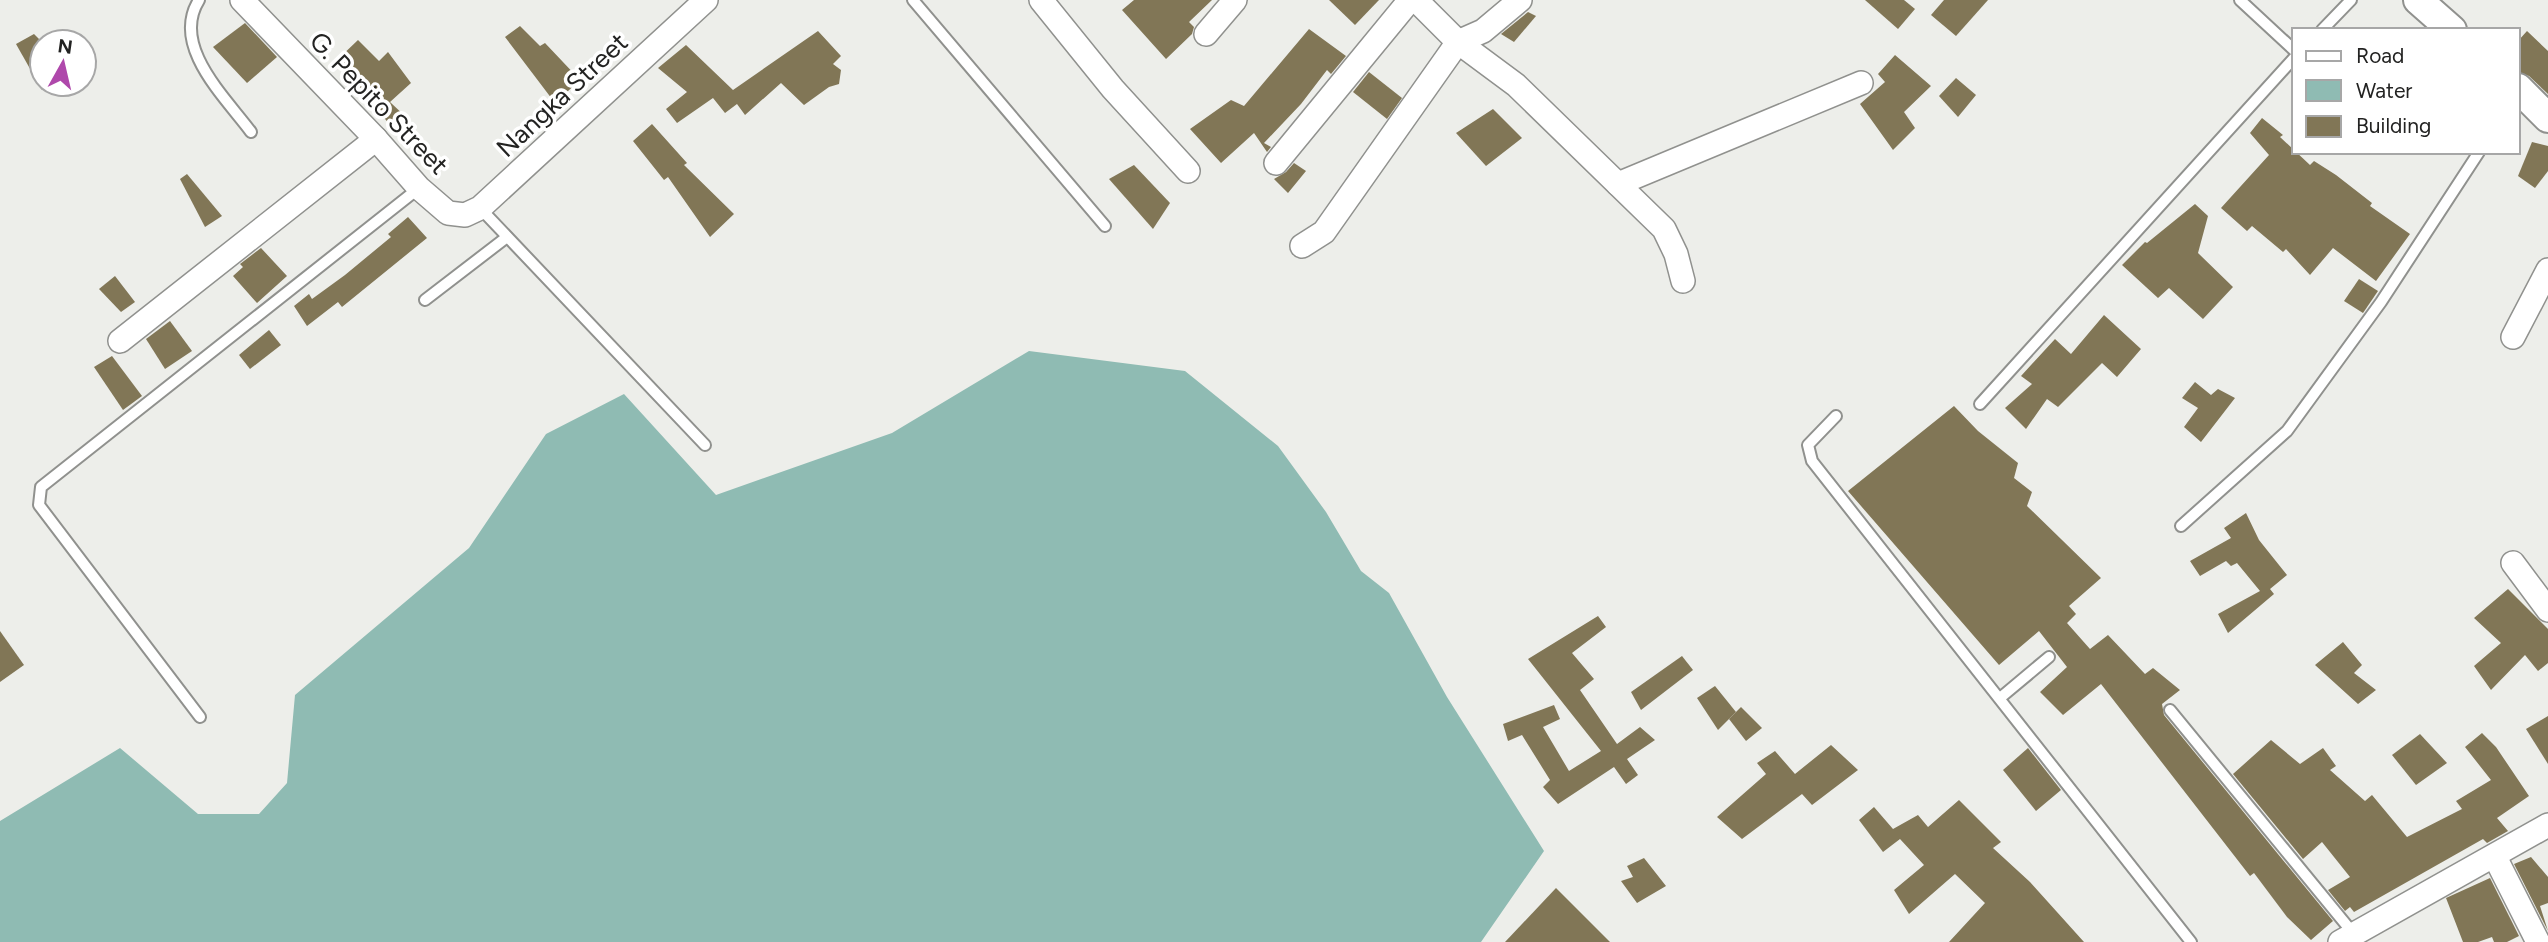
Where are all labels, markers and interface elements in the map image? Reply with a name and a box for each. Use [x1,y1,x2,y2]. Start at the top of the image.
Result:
street label: G. Pepito Street [303,25,455,181]
street label: Nangka Street [490,26,634,164]
north arrow [28,28,98,98]
legend [2292,28,2520,154]
text: N [56,34,74,59]
text: Road [2356,43,2404,68]
text: Water [2356,78,2412,103]
text: Building [2356,113,2431,138]

